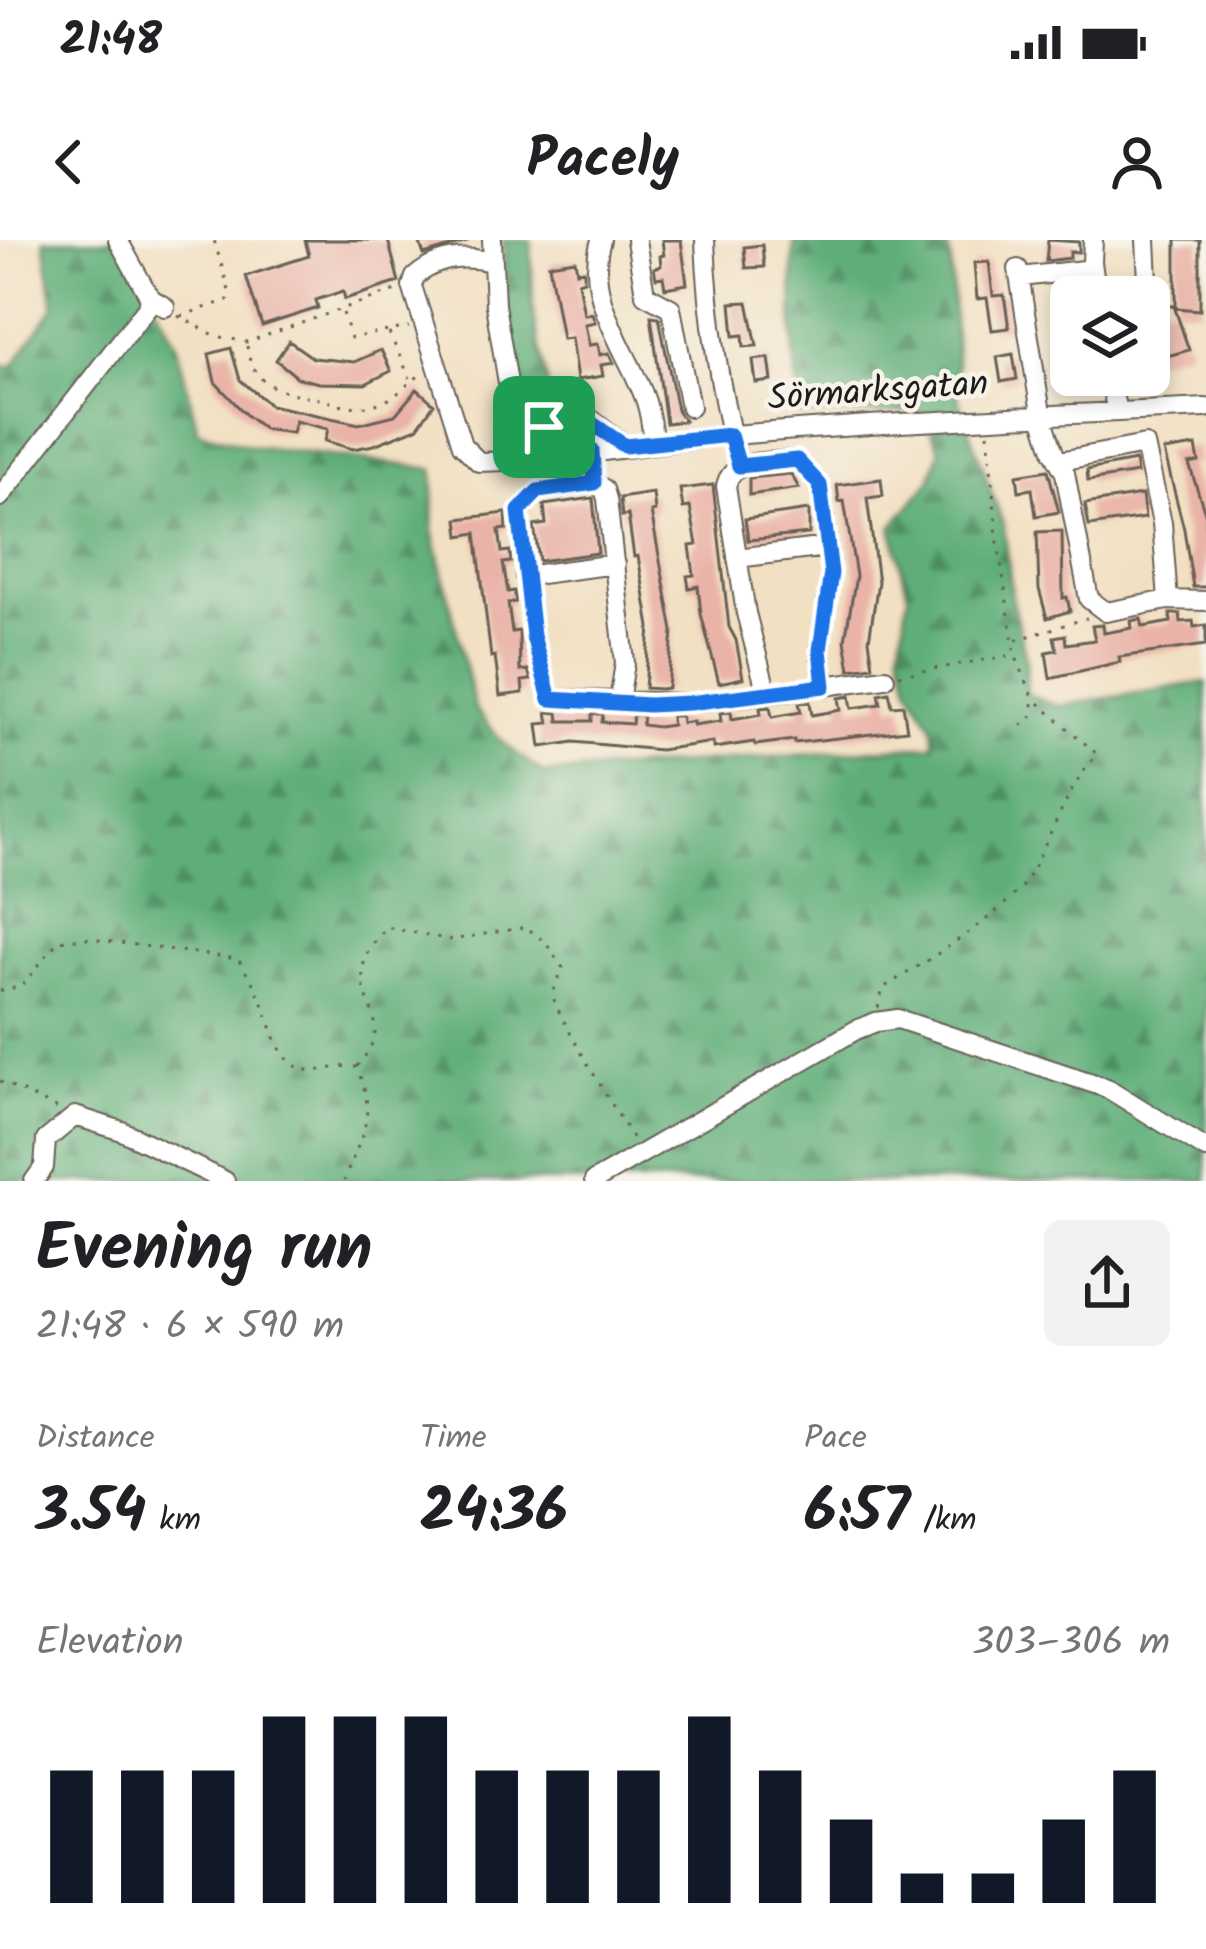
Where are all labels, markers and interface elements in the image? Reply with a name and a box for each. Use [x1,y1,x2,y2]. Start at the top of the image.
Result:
text: 21:48 [60,6,162,78]
text: Pacely [527,119,679,205]
icon: back [36,129,102,195]
icon: person [1104,129,1170,195]
map controls [1050,276,1170,396]
button: layers [1050,276,1170,396]
street label: Sörmarksgatan [766,356,990,428]
pin [493,376,595,478]
icon: arrive [511,394,577,460]
text: Evening run [36,1199,372,1304]
button: share [1044,1220,1170,1346]
text: 21:48 · 6 × 590 m [36,1297,344,1359]
text: Distance [36,1413,155,1466]
text: Time [420,1413,487,1466]
text: Pace [804,1413,867,1466]
text: 3.54 [36,1466,146,1562]
text: 24:36 [420,1466,568,1562]
text: 6:57 [804,1466,910,1562]
text: km [146,1495,201,1548]
text: /km [910,1495,977,1548]
text: Elevation [36,1613,184,1675]
text: 303–306 m [972,1613,1170,1675]

